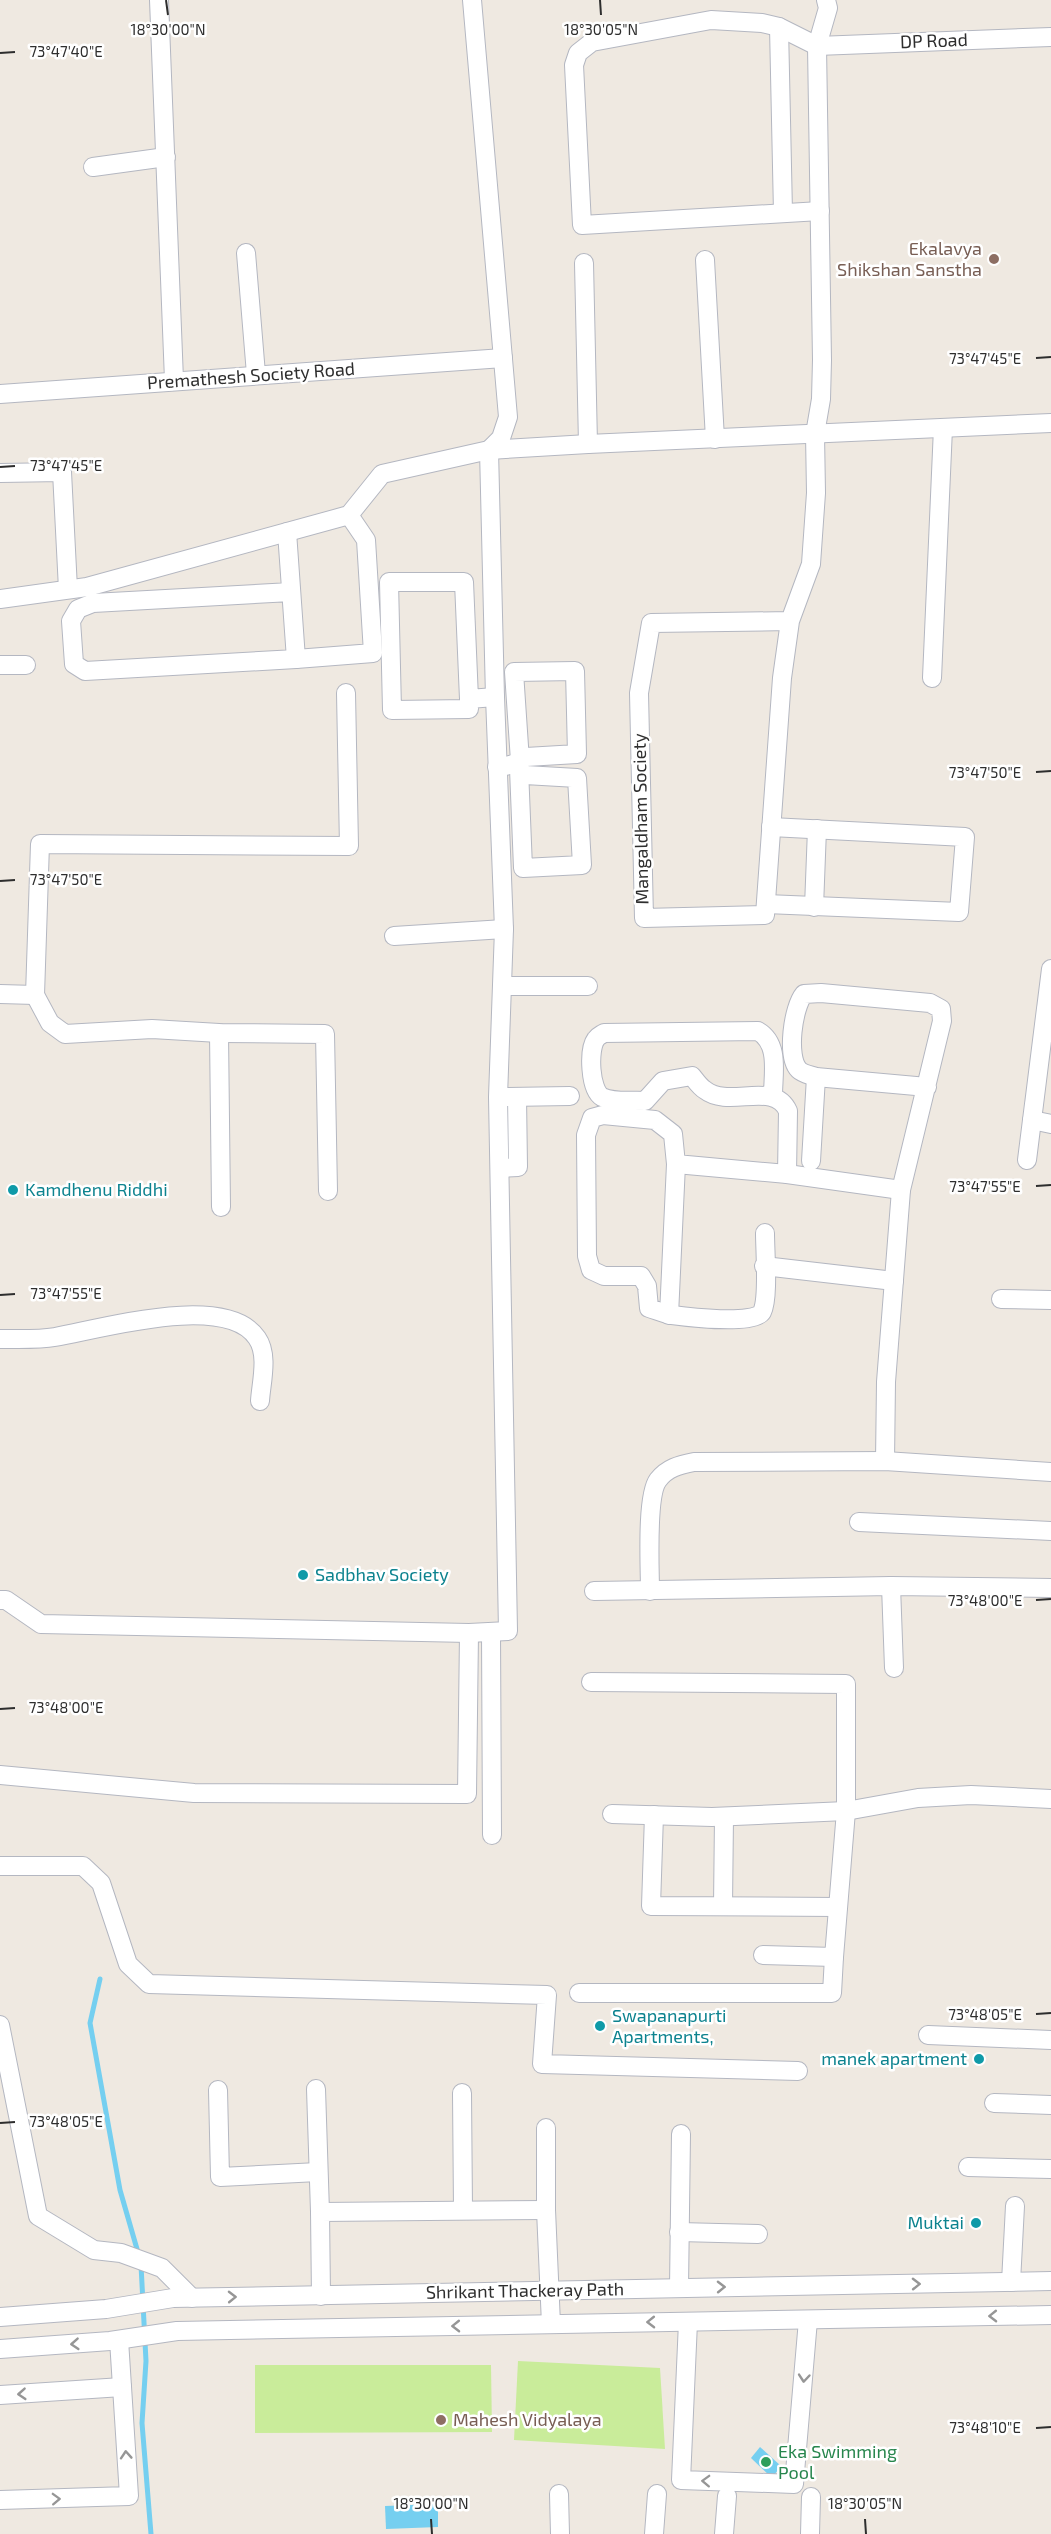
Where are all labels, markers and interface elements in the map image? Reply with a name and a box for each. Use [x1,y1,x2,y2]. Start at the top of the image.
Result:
text: 18°30'00"N [130,20,206,38]
text: 18°30'05"N [564,20,638,38]
street label: DP Road [900,28,968,52]
text: 73°47'40"E [29,42,103,60]
place label: Ekalavya Shikshan Sanstha [837,237,982,280]
marker: Ekalavya Shikshan Sanstha [987,252,1001,266]
text: 73°47'45"E [949,349,1021,367]
street label: Premathesh Society Road [146,357,356,393]
text: 73°47'45"E [30,456,102,474]
street label: Mangaldham Society [627,733,652,905]
text: 73°47'50"E [949,763,1021,781]
text: 73°47'50"E [30,870,102,888]
text: 73°47'55"E [949,1177,1021,1195]
place label: Kamdhenu Riddhi [25,1178,168,1200]
marker: Kamdhenu Riddhi [6,1183,20,1197]
text: 73°47'55"E [30,1284,102,1302]
place label: Sadbhav Society [315,1563,449,1585]
marker: Sadbhav Society [296,1568,310,1582]
text: 73°48'00"E [948,1591,1022,1609]
text: 73°48'00"E [29,1698,103,1716]
place label: Swapanapurti Apartments, [612,2004,727,2047]
text: 73°48'05"E [948,2005,1022,2023]
marker: Swapanapurti Apartments, [593,2019,607,2033]
place label: manek apartment [821,2047,967,2069]
marker: manek apartment [972,2052,986,2066]
text: 73°48'05"E [29,2112,103,2130]
place label: Muktai [908,2211,964,2233]
marker: Muktai [969,2216,983,2230]
street label: Shrikant Thackeray Path [426,2277,624,2303]
one-way arrow [911,2277,920,2290]
one-way arrow [716,2281,725,2294]
one-way arrow [227,2291,236,2303]
one-way arrow [988,2310,997,2323]
one-way arrow [646,2316,655,2329]
one-way arrow [451,2320,460,2332]
one-way arrow [70,2337,79,2350]
one-way arrow [797,2373,810,2382]
one-way arrow [17,2387,26,2400]
place label: Mahesh Vidyalaya [453,2408,602,2430]
marker: Mahesh Vidyalaya [434,2413,448,2427]
text: 73°48'10"E [949,2418,1021,2436]
place label: Eka Swimming Pool [778,2440,897,2483]
one-way arrow [120,2450,133,2459]
marker: Eka Swimming Pool [759,2455,773,2469]
one-way arrow [701,2475,710,2488]
one-way arrow [51,2492,60,2505]
text: 18°30'00"N [393,2494,469,2512]
text: 18°30'05"N [828,2494,902,2512]

